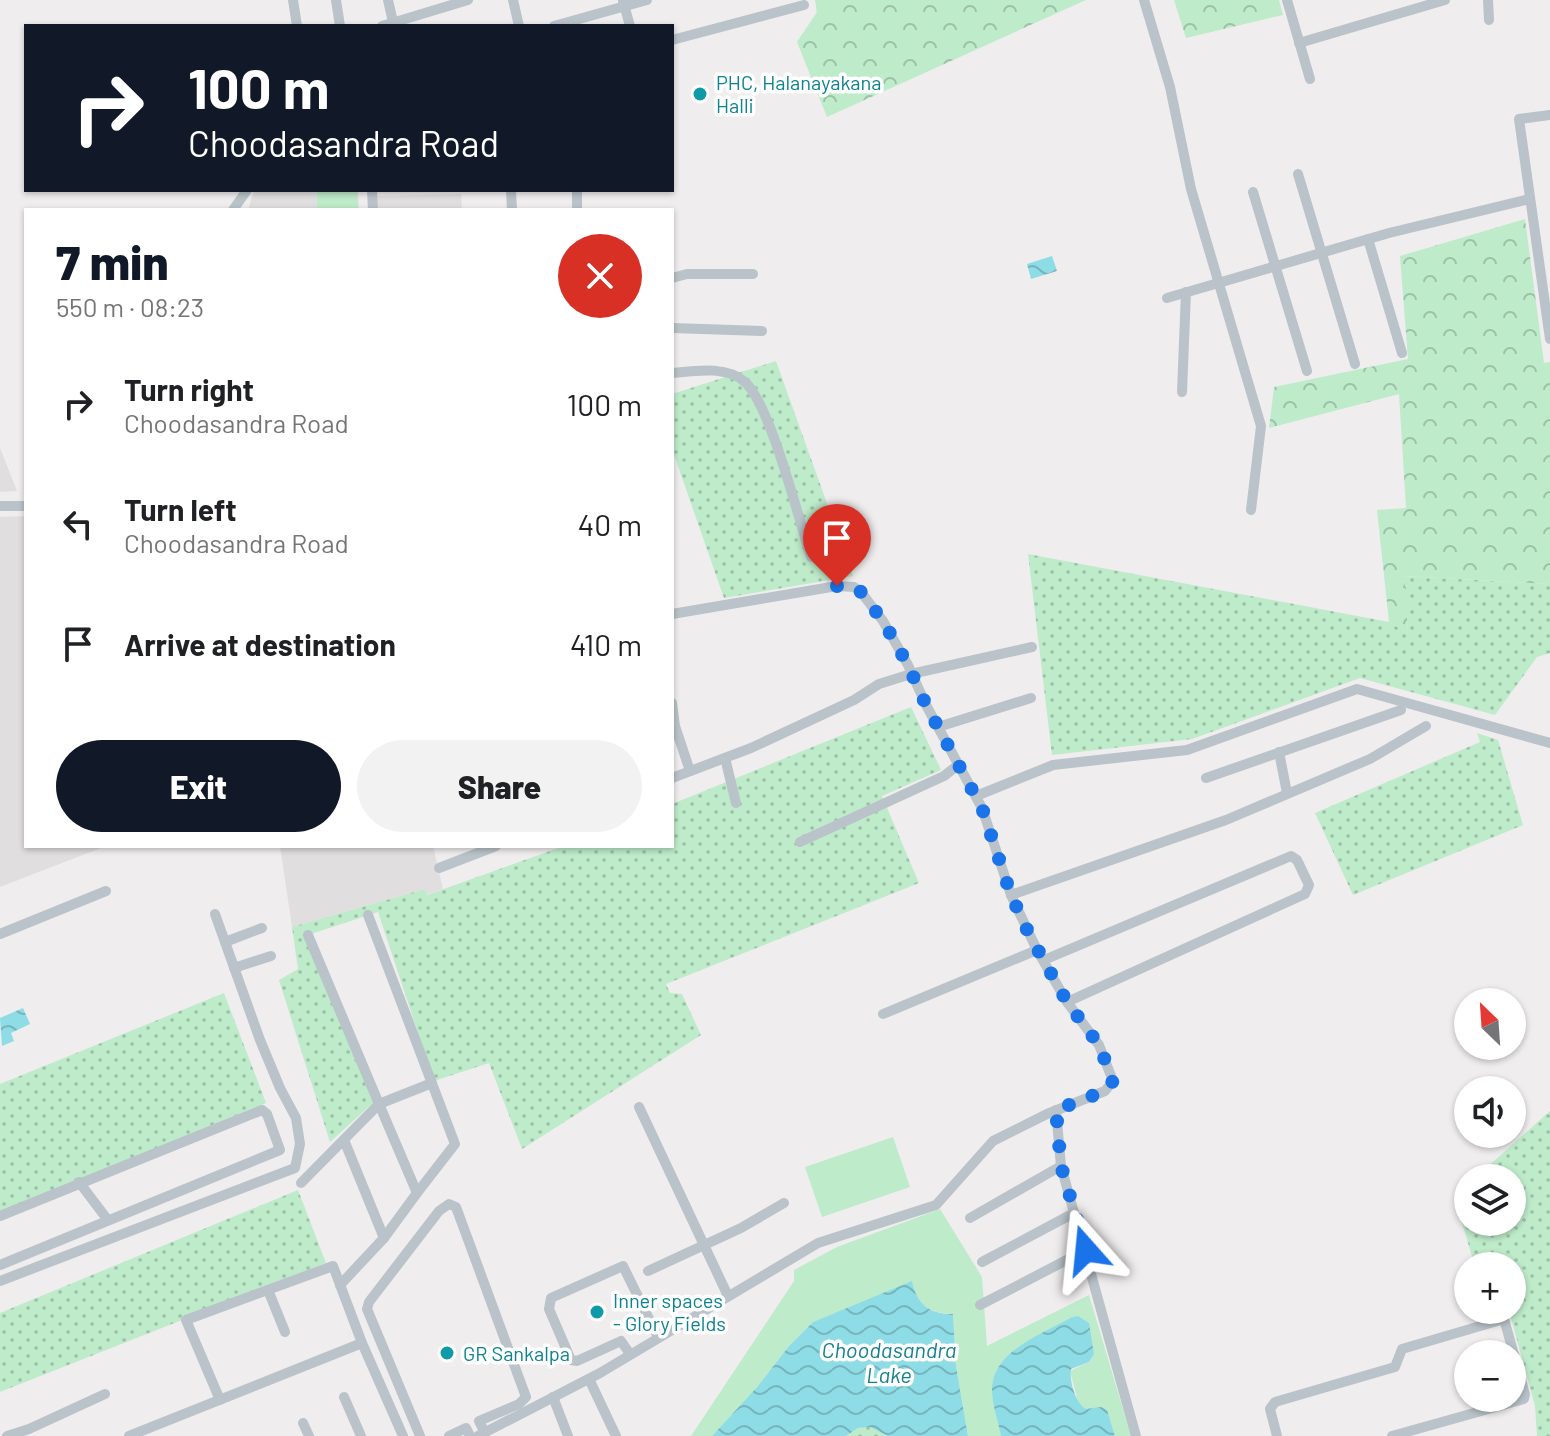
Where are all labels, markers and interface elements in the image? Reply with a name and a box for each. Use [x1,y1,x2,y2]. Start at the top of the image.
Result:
text: 100 m [188,53,330,120]
icon: right [56,56,160,160]
place label: PHC, Halanayakana Halli [716,70,881,117]
marker: PHC, Halanayakana Halli [691,85,709,103]
text: Choodasandra Road [188,121,499,164]
text: 7 min [56,232,169,290]
button: close [558,234,642,318]
text: 550 m · 08:23 [56,291,204,322]
text: Turn right [124,371,254,407]
icon: right [56,382,100,426]
text: 100 m [567,386,642,422]
text: Choodasandra Road [124,407,349,438]
text: Turn left [124,491,237,527]
icon: left [56,502,100,546]
pin [803,504,871,586]
text: 40 m [578,506,642,542]
icon: arrive [815,516,859,560]
text: Choodasandra Road [124,527,349,558]
icon: arrive [56,622,100,666]
text: Arrive at destination [124,626,396,662]
text: 410 m [570,626,642,662]
button: Exit [56,740,341,832]
button: Share [357,740,642,832]
north arrow [1454,988,1526,1060]
map controls [1454,988,1526,1412]
button: sound [1454,1076,1526,1148]
button: layers [1454,1164,1526,1236]
position arrow [1044,1208,1128,1292]
button: + [1454,1252,1526,1324]
place label: Inner spaces - Glory Fields [613,1288,726,1335]
marker: Inner spaces - Glory Fields [588,1303,606,1321]
water label: Choodasandra Lake [822,1336,956,1387]
button: − [1454,1340,1526,1412]
place label: GR Sankalpa [463,1341,570,1365]
marker: GR Sankalpa [438,1344,456,1362]

